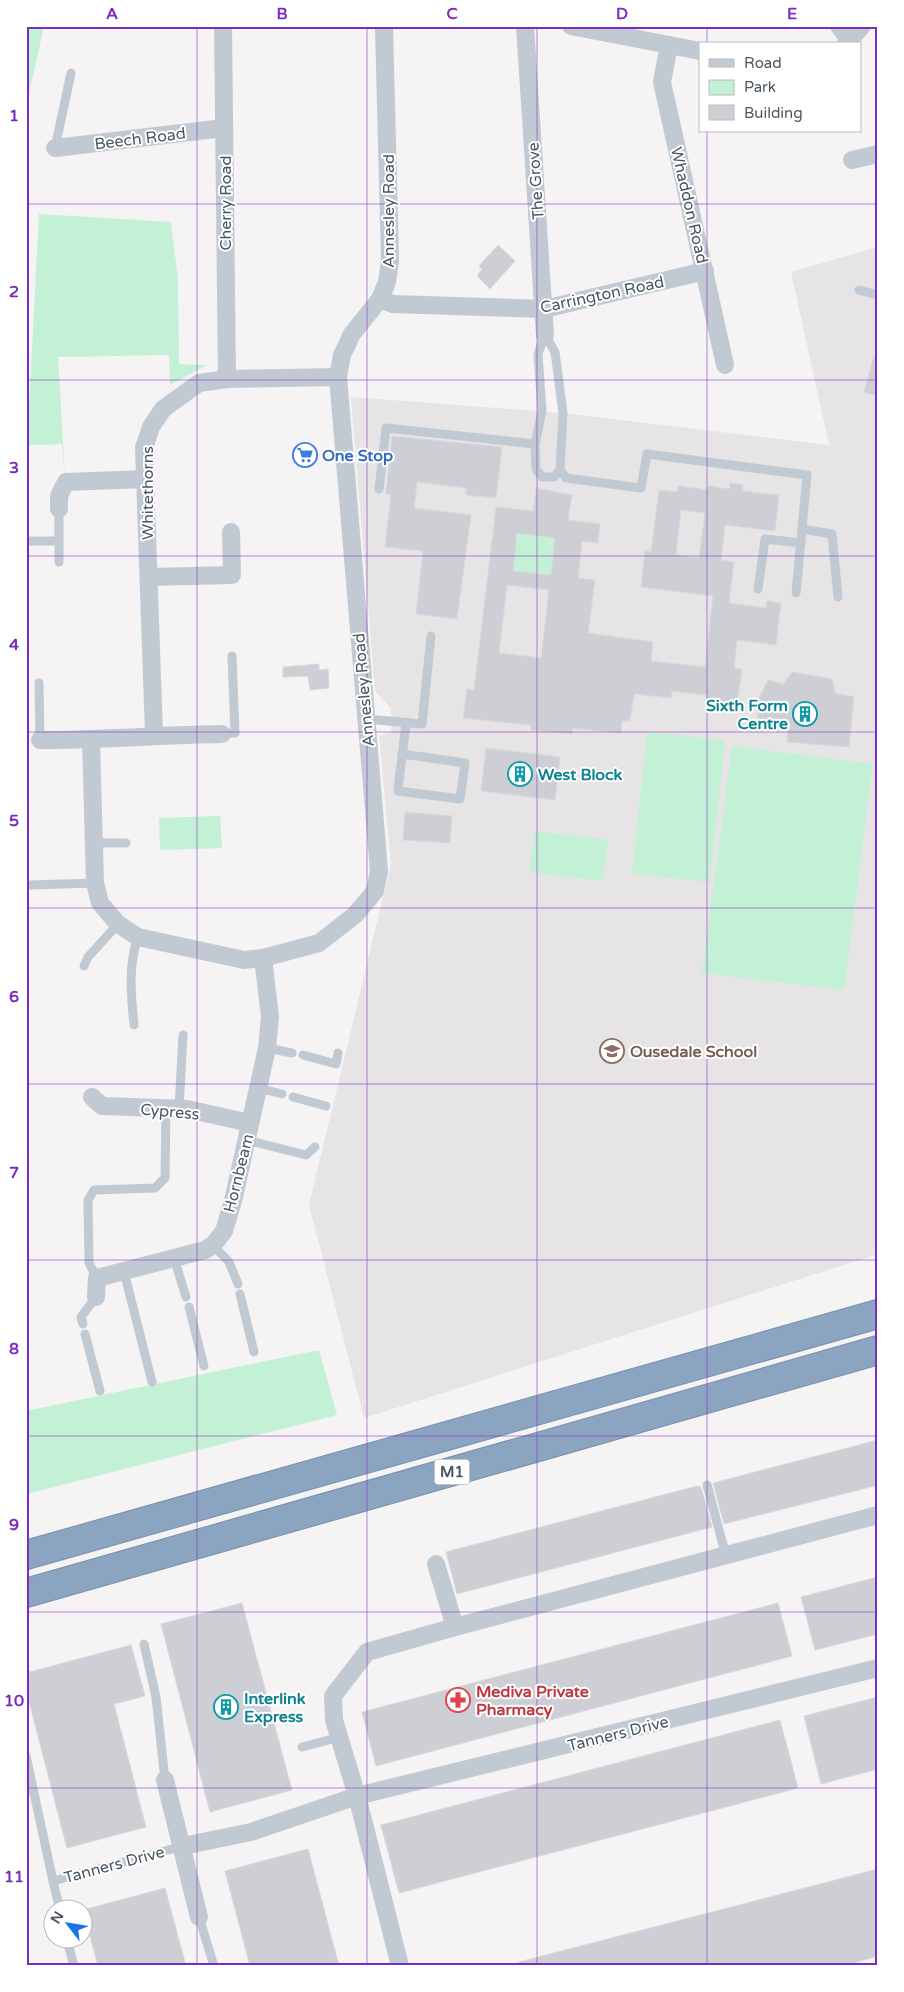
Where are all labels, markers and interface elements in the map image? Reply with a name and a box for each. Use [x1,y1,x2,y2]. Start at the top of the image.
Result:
text: A [106,4,118,24]
text: B [276,4,288,24]
text: C [446,4,458,24]
text: D [616,4,628,24]
text: E [787,4,797,24]
legend [699,42,862,132]
text: Road [744,54,782,72]
text: Park [744,78,776,96]
text: Building [744,104,803,122]
text: 1 [9,106,19,126]
street label: Beech Road [93,123,187,155]
street label: The Grove [523,141,549,220]
street label: Whaddon Road [666,145,712,265]
street label: Annesley Road [379,154,399,268]
street label: Cherry Road [216,155,236,251]
street label: Carrington Road [538,272,666,318]
text: 2 [9,282,19,302]
supermarket icon: One Stop [292,442,318,468]
street label: Whitethorns [138,446,158,540]
place label: One Stop [322,446,393,466]
text: 3 [9,458,19,478]
street label: Annesley Road [349,632,379,748]
text: 4 [9,635,19,655]
place label: Sixth Form Centre [706,696,788,734]
building icon: Sixth Form Centre [792,701,818,727]
building icon: West Block [507,761,533,787]
place label: West Block [538,765,623,785]
text: 5 [9,811,19,831]
text: 6 [9,987,19,1007]
school or university icon: Ousedale School [599,1038,625,1064]
place label: Ousedale School [630,1042,757,1062]
street label: Cypress [139,1099,200,1125]
street label: Hornbeam [220,1132,258,1215]
text: 7 [9,1163,19,1183]
text: 8 [9,1339,19,1359]
road number: M1 [434,1460,470,1484]
text: 9 [9,1515,19,1535]
place label: Mediva Private Pharmacy [476,1682,589,1720]
pharmacy icon: Mediva Private Pharmacy [445,1687,471,1713]
place label: Interlink Express [244,1689,306,1727]
text: 10 [4,1691,24,1711]
building icon: Interlink Express [213,1694,239,1720]
street label: Tanners Drive [566,1712,671,1756]
street label: Tanners Drive [62,1842,167,1888]
text: 11 [4,1867,24,1887]
north arrow [42,1900,92,1950]
text: N [47,1908,67,1927]

